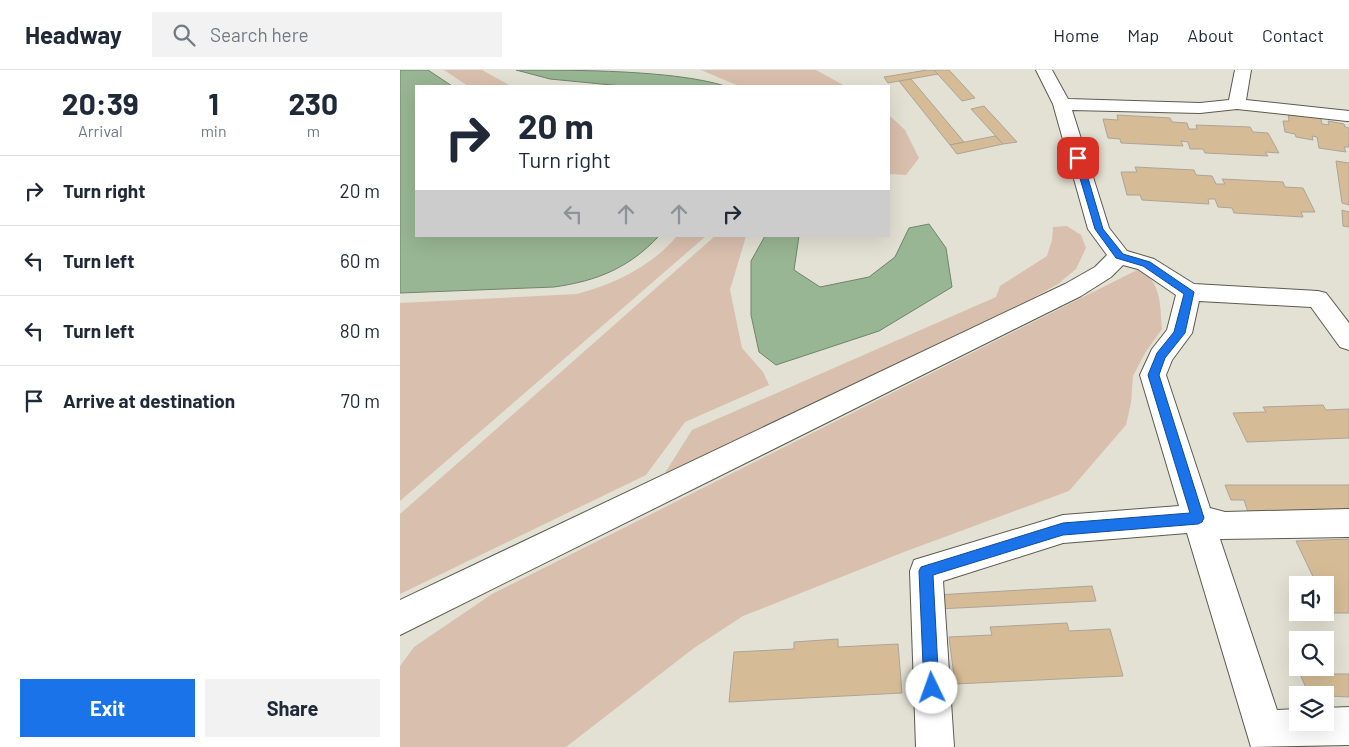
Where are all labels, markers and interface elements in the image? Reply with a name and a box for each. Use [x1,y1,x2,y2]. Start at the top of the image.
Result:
search box [152,12,502,57]
text: Headway [25,20,122,49]
icon: search [170,21,198,49]
text: Search here [210,23,309,46]
text: Home [1053,24,1099,46]
text: Map [1127,24,1159,46]
text: About [1187,24,1234,46]
text: Contact [1262,24,1324,46]
text: 20:39 [62,85,139,121]
text: 1 [208,85,219,121]
text: 230 [288,85,338,121]
text: 20 m [518,104,594,146]
icon: right [435,105,500,170]
text: Arrival [78,121,123,140]
text: min [201,121,227,140]
text: m [307,121,320,140]
pin [1057,137,1099,179]
icon: arrive [1064,144,1092,172]
text: Turn right [518,146,611,172]
icon: right [20,177,48,205]
text: Turn right [63,179,145,202]
text: 20 m [340,179,380,202]
icon: left [559,200,587,228]
icon: ahead [612,200,640,228]
icon: ahead [665,200,693,228]
icon: right [718,200,746,228]
icon: left [20,247,48,275]
text: Turn left [63,249,134,272]
text: 60 m [340,249,380,272]
icon: left [20,317,48,345]
text: Turn left [63,319,134,342]
text: 80 m [340,319,380,342]
icon: arrive [20,387,48,415]
text: Arrive at destination [63,389,235,412]
text: 70 m [341,389,380,412]
map controls [1289,576,1334,731]
button: sound [1289,576,1334,621]
button: search [1289,631,1334,676]
position arrow [905,661,957,713]
button: Exit [20,679,195,737]
button: Share [205,679,380,737]
button: layers [1289,686,1334,731]

